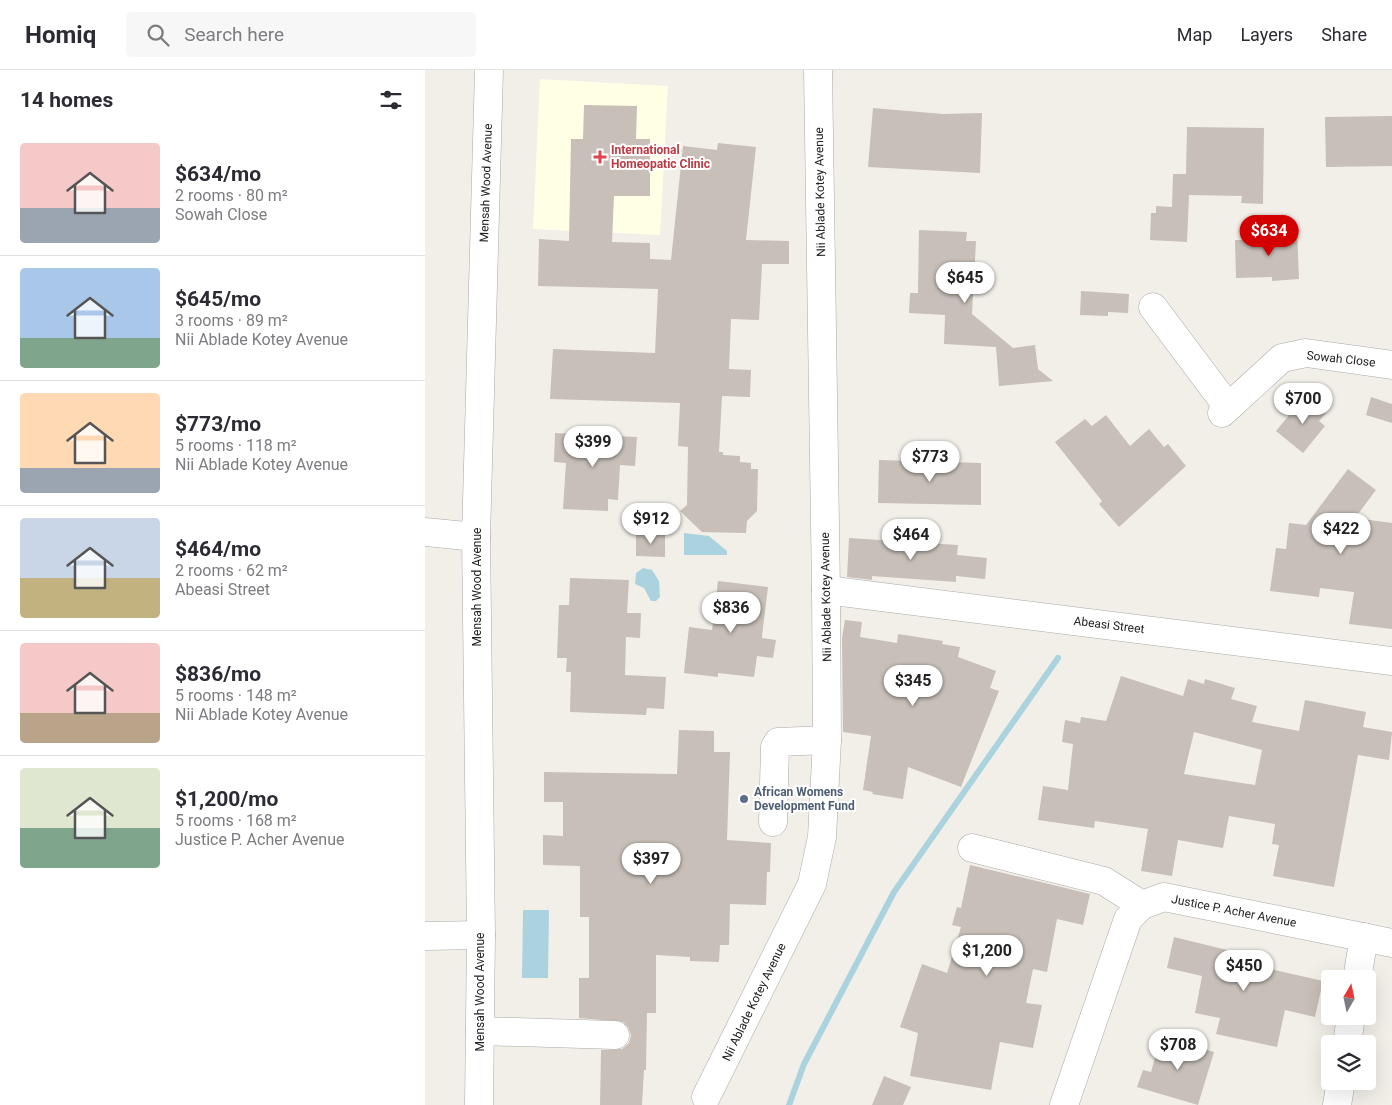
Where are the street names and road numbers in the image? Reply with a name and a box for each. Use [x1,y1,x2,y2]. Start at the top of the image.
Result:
street label: Mensah Wood Avenue [477,123,495,243]
street label: Nii Ablade Kotey Avenue [812,127,828,257]
street label: Sowah Close [1306,348,1376,370]
street label: Mensah Wood Avenue [470,528,484,646]
street label: Nii Ablade Kotey Avenue [818,532,834,662]
street label: Abeasi Street [1073,614,1145,636]
street label: Justice P. Acher Avenue [1170,892,1298,930]
street label: Mensah Wood Avenue [473,933,487,1051]
street label: Nii Ablade Kotey Avenue [719,941,789,1063]

